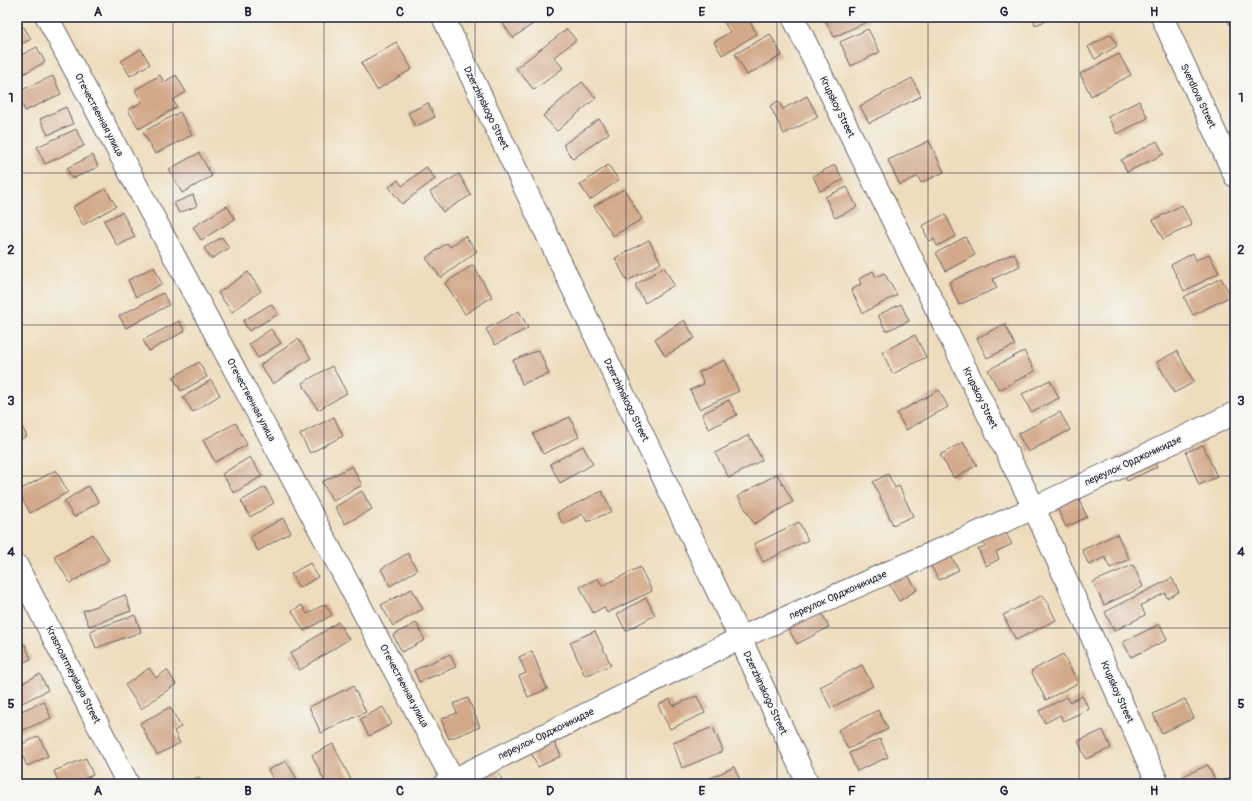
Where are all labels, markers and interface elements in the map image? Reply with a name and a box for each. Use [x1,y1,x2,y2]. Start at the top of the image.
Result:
text: A [94,4,103,20]
text: B [244,4,252,20]
text: C [396,4,404,20]
text: D [546,4,554,20]
text: E [699,4,706,20]
text: F [848,4,856,20]
text: G [1000,4,1009,20]
text: H [1150,4,1158,20]
street label: Sverdlova Street [1178,62,1219,131]
street label: Dzerzhinskogo Street [461,65,512,152]
street label: Отечественная улица [72,71,126,159]
street label: Krupskoy Street [817,74,857,141]
text: 1 [8,90,14,106]
text: 1 [1238,90,1244,106]
text: 2 [7,242,15,258]
text: 2 [1237,242,1245,258]
street label: Отечественная улица [224,356,278,444]
street label: Dzerzhinskogo Street [601,357,652,444]
street label: Krupskoy Street [960,365,1000,432]
text: 3 [7,393,15,409]
text: 3 [1237,393,1245,409]
street label: переулок Орджоникидзе [1083,433,1183,489]
text: 4 [7,544,15,560]
text: 4 [1237,544,1245,560]
street label: переулок Орджоникидзе [787,568,889,622]
street label: Krasnoarmeyskaya Street [43,624,103,727]
street label: Отечественная улица [377,642,431,730]
street label: Dzerzhinskogo Street [740,649,790,738]
street label: Krupskoy Street [1098,659,1136,726]
text: 5 [7,696,15,712]
text: 5 [1237,696,1245,712]
street label: переулок Орджоникидзе [496,705,596,763]
text: A [94,783,103,799]
text: B [244,783,252,799]
text: C [396,783,404,799]
text: D [546,783,554,799]
text: E [699,783,706,799]
text: F [848,783,856,799]
text: G [1000,783,1009,799]
text: H [1150,783,1158,799]

